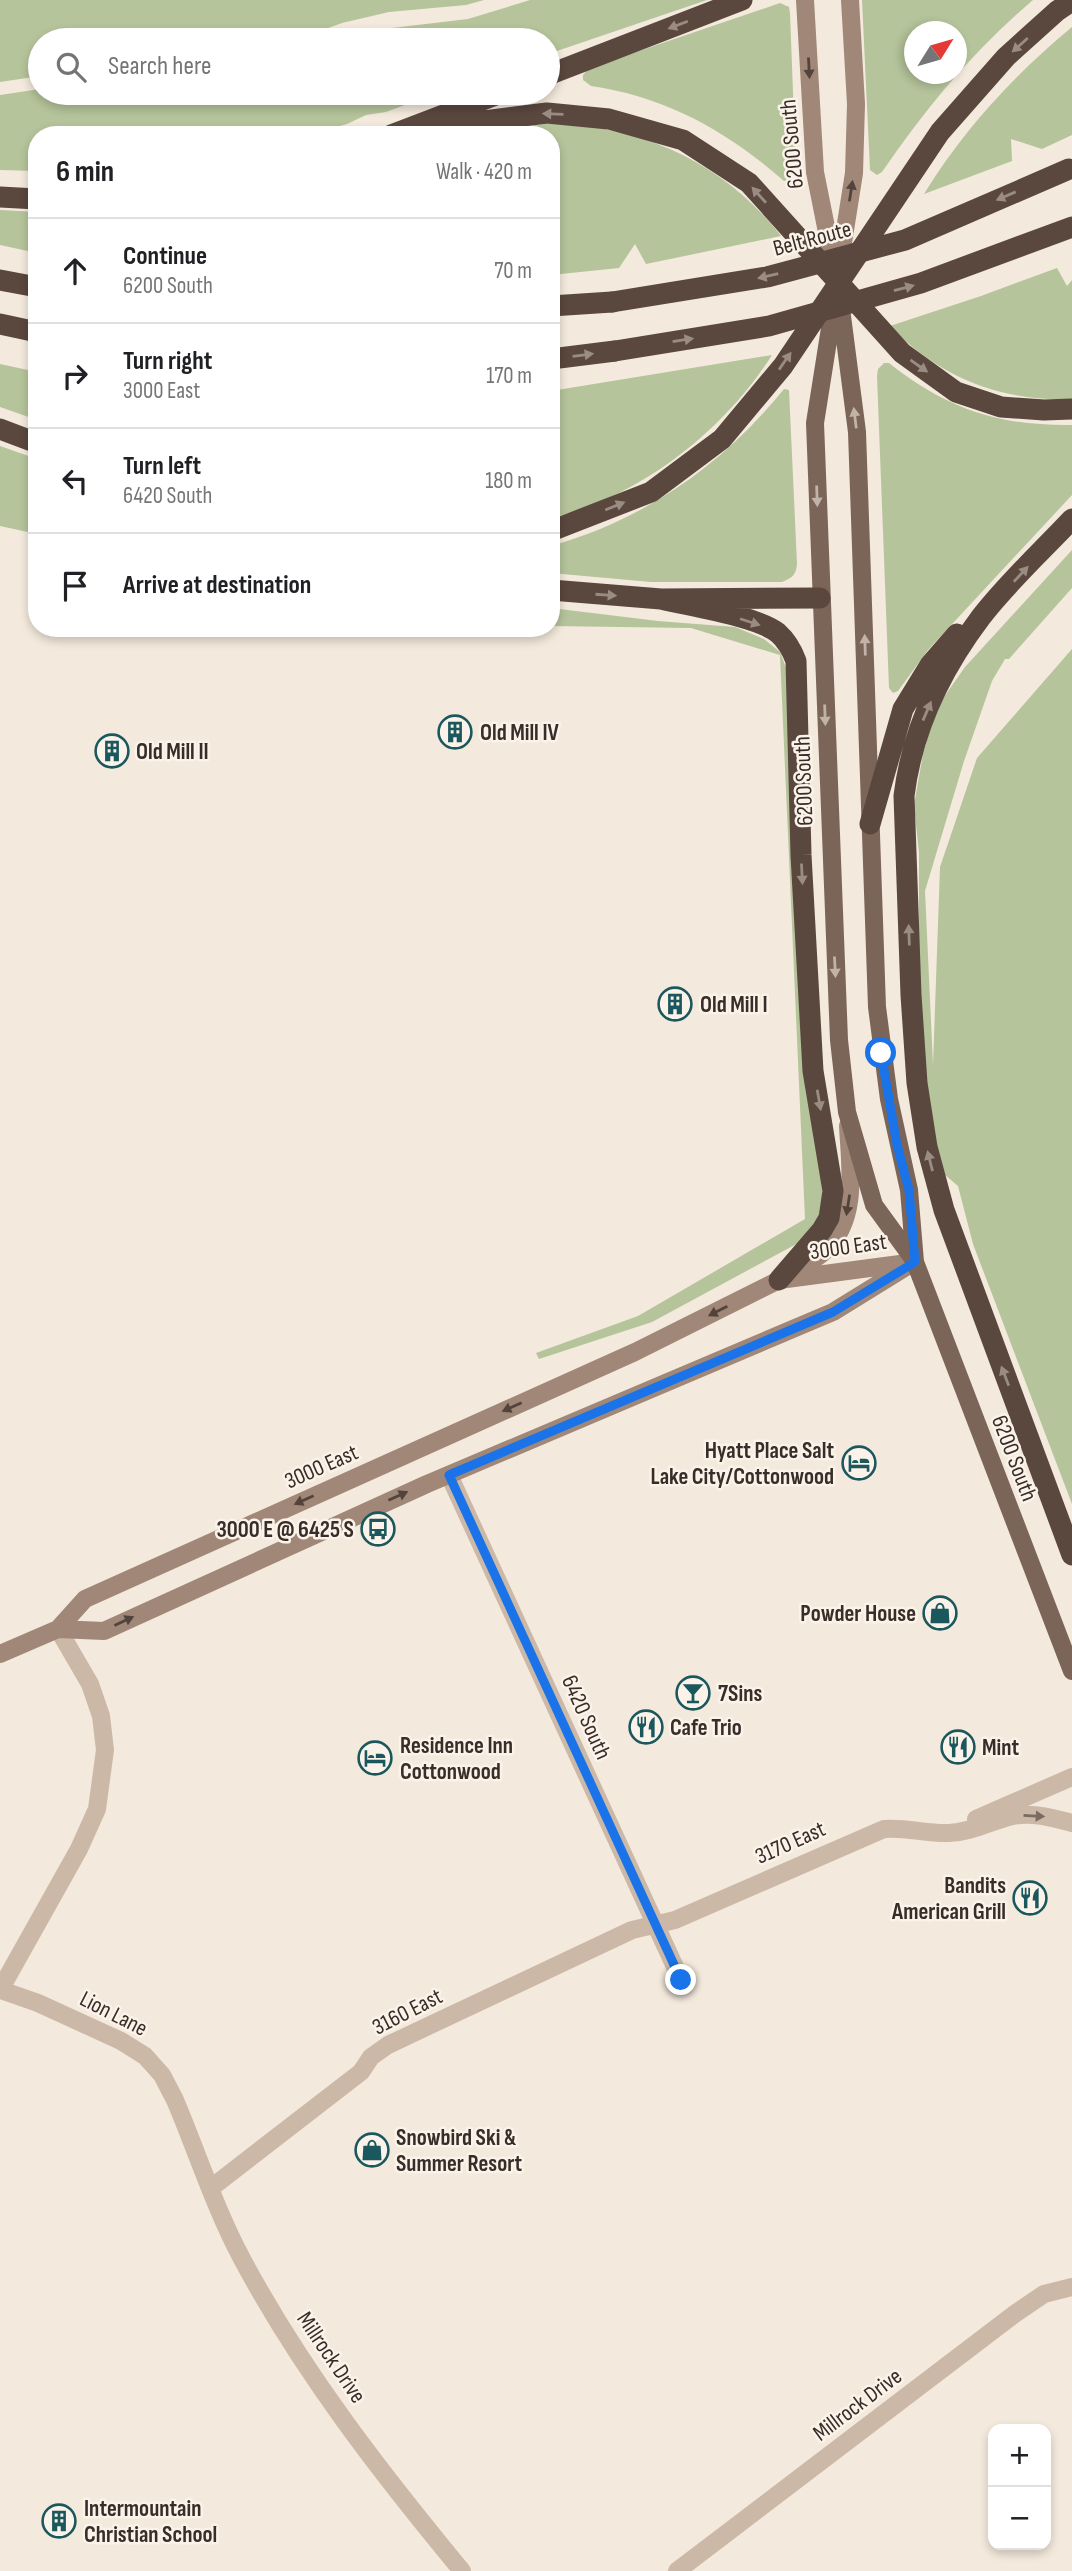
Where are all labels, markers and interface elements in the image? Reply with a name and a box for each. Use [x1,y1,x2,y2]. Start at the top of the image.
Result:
one-way arrow [667,19,688,30]
north arrow [904,21,967,84]
search box [28,28,560,105]
one-way arrow [1011,37,1028,52]
icon: search [52,48,90,86]
text: Search here [108,51,211,82]
one-way arrow [804,57,815,79]
street label: 6200 South [774,98,810,190]
one-way arrow [542,109,564,120]
text: 6 min [56,154,114,190]
text: Walk · 420 m [436,158,532,186]
one-way arrow [846,179,857,201]
one-way arrow [751,186,767,204]
one-way arrow [996,191,1017,202]
street label: Belt Route [770,215,855,263]
text: Continue [123,241,207,272]
icon: ahead [56,252,94,290]
text: 70 m [494,257,532,285]
one-way arrow [757,271,779,282]
text: 6200 South [123,272,213,300]
one-way arrow [893,282,914,292]
one-way arrow [672,334,694,345]
text: Turn right [123,346,212,377]
one-way arrow [572,349,594,360]
one-way arrow [778,352,792,370]
icon: right [56,357,94,395]
one-way arrow [910,359,928,373]
text: 170 m [486,362,532,390]
text: 3000 East [123,377,200,405]
one-way arrow [849,407,860,429]
text: Turn left [123,451,201,482]
icon: left [56,462,94,500]
text: 180 m [485,467,532,495]
text: 6420 South [123,482,212,510]
one-way arrow [811,485,823,507]
one-way arrow [604,501,625,512]
one-way arrow [1013,566,1029,583]
icon: arrive [56,567,94,605]
text: Arrive at destination [123,570,311,601]
one-way arrow [595,590,617,601]
one-way arrow [740,617,761,628]
one-way arrow [859,634,870,656]
one-way arrow [921,700,932,721]
one-way arrow [820,704,831,726]
building icon: Old Mill IV [436,713,474,751]
place label: Old Mill IV [480,719,559,747]
building icon: Old Mill II [93,732,131,770]
street label: 6200 South [788,736,820,826]
place label: Old Mill II [136,738,209,766]
one-way arrow [797,863,808,885]
one-way arrow [903,924,915,946]
one-way arrow [829,956,840,978]
building icon: Old Mill I [656,985,694,1023]
place label: Old Mill I [700,991,767,1019]
route start [865,1037,896,1068]
one-way arrow [813,1089,824,1111]
one-way arrow [924,1150,935,1172]
one-way arrow [842,1194,853,1216]
street label: 3000 East [808,1228,888,1266]
one-way arrow [708,1306,728,1317]
one-way arrow [999,1366,1010,1387]
one-way arrow [501,1402,522,1413]
street label: 6200 South [985,1411,1043,1505]
place label: Hyatt Place Salt Lake City/Cottonwood [651,1437,834,1491]
street label: 3000 East [280,1438,362,1495]
hotel icon: Hyatt Place Salt Lake City/Cottonwood [840,1444,878,1482]
one-way arrow [388,1490,408,1502]
one-way arrow [294,1494,314,1506]
bus stop icon: 3000 E @ 6425 S [359,1510,397,1548]
place label: 3000 E @ 6425 S [216,1516,354,1544]
shop icon: Powder House [921,1594,959,1632]
place label: Powder House [800,1600,916,1628]
one-way arrow [114,1616,135,1627]
street label: 6420 South [555,1671,617,1764]
bar icon: 7Sins [674,1674,712,1712]
place label: 7Sins [718,1680,762,1708]
restaurant icon: Cafe Trio [627,1708,665,1746]
place label: Cafe Trio [670,1714,742,1742]
restaurant icon: Mint [939,1728,977,1766]
place label: Residence Inn Cottonwood [400,1732,513,1786]
place label: Mint [982,1734,1020,1762]
hotel icon: Residence Inn Cottonwood [356,1739,394,1777]
one-way arrow [1023,1811,1045,1822]
street label: 3170 East [751,1815,830,1871]
place label: Bandits American Grill [891,1872,1006,1926]
restaurant icon: Bandits American Grill [1011,1879,1049,1917]
route end [665,1964,696,1995]
street label: 3160 East [368,1982,447,2041]
street label: Lion Lane [75,1985,152,2043]
place label: Snowbird Ski & Summer Resort [396,2124,523,2178]
shop icon: Snowbird Ski & Summer Resort [353,2131,391,2169]
street label: Millrock Drive [290,2307,372,2409]
street label: Millrock Drive [808,2362,908,2447]
map controls [988,2424,1051,2550]
button: + [988,2424,1051,2487]
button: − [988,2487,1051,2550]
place label: Intermountain Christian School [84,2495,217,2549]
building icon: Intermountain Christian School [40,2502,78,2540]

